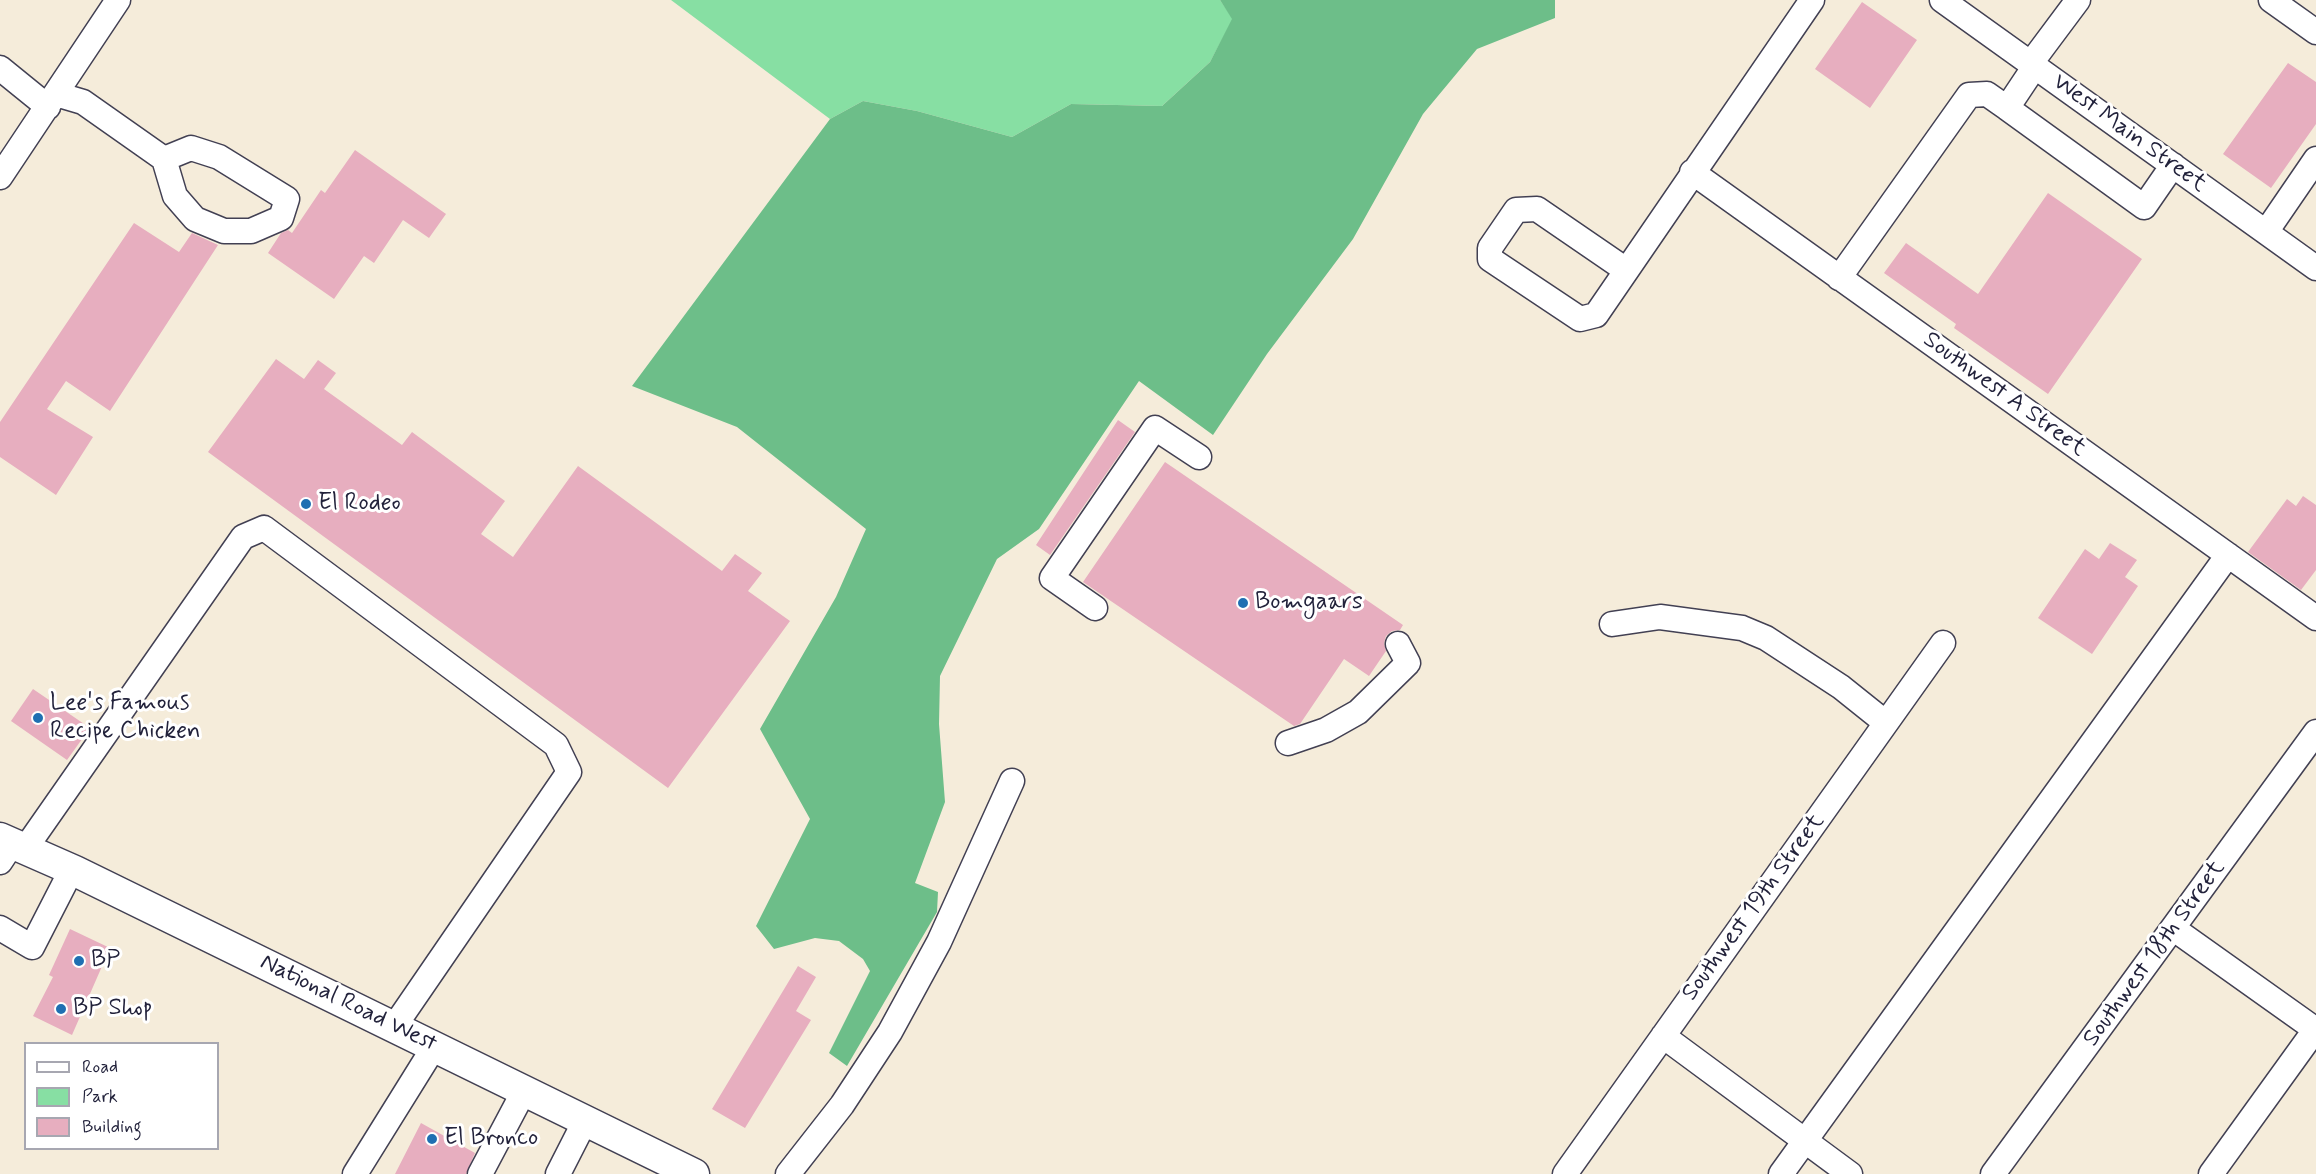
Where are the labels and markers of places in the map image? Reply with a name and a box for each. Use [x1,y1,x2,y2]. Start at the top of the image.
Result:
place label: El Rodeo [318,490,401,518]
marker: El Rodeo [299,497,313,511]
place label: Bomgaars [1255,589,1363,617]
marker: Bomgaars [1236,596,1250,610]
place label: Lee's Famous Recipe Chicken [50,690,201,746]
marker: Lee's Famous Recipe Chicken [31,711,45,725]
place label: BP [91,947,120,975]
marker: BP [72,954,86,968]
place label: BP Shop [73,995,152,1023]
marker: BP Shop [54,1002,68,1016]
place label: El Bronco [444,1125,538,1153]
marker: El Bronco [425,1132,439,1146]

